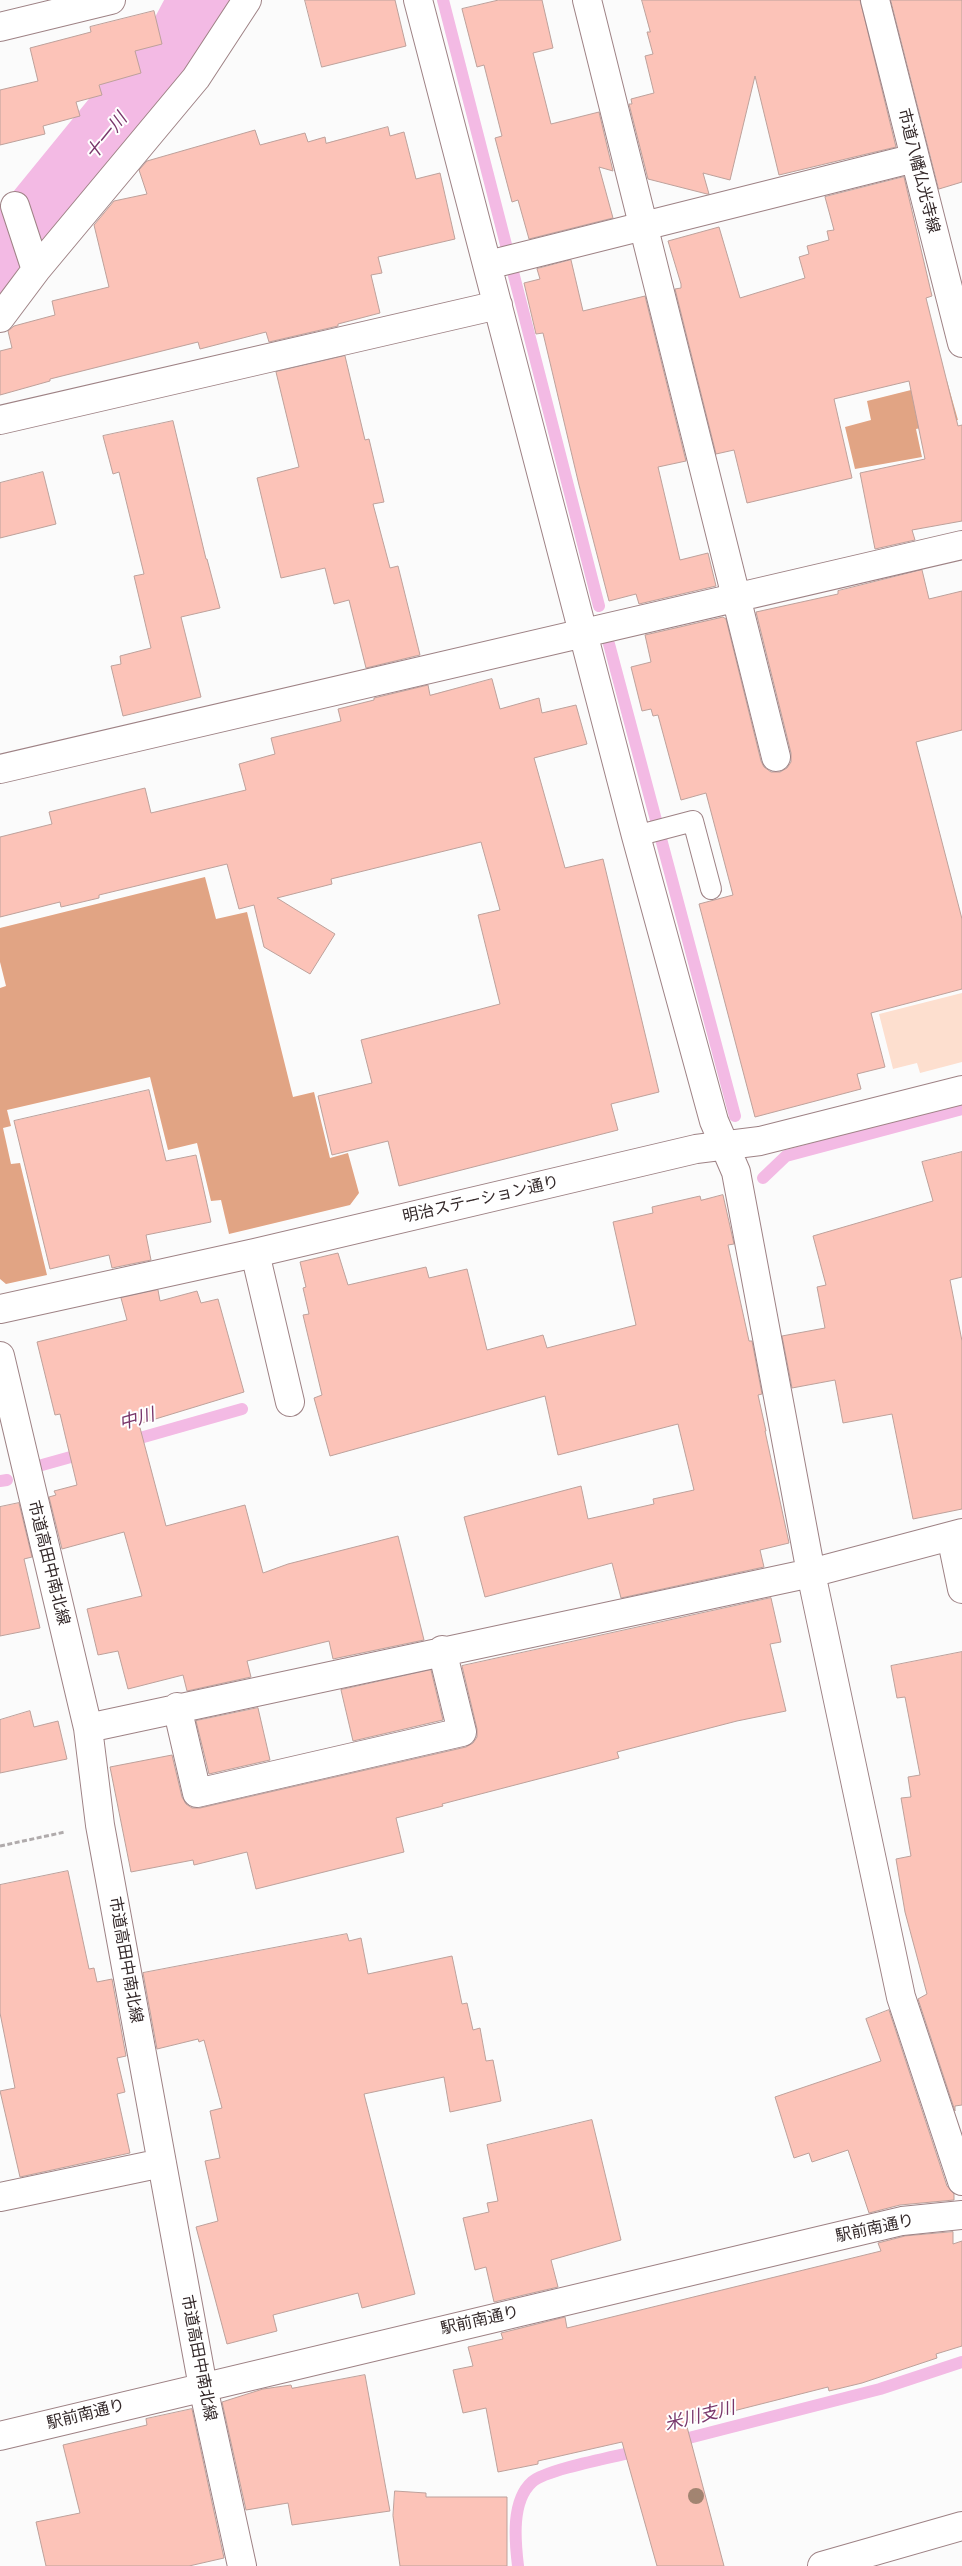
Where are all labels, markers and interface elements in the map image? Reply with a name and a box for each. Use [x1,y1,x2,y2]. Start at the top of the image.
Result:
street label: 市道八幡仏光寺線 [893,107,943,235]
water label: 十一川 [82,109,132,165]
street label: 明治ステーション通り [401,1173,561,1227]
water label: 中川 [117,1405,157,1435]
street label: 市道高田中南北線 [23,1499,73,1627]
street label: 市道高田中南北線 [104,1895,146,2025]
street label: 駅前南通り [834,2211,916,2247]
street label: 市道高田中南北線 [176,2293,220,2423]
street label: 駅前南通り [439,2303,521,2339]
street label: 駅前南通り [45,2396,127,2434]
water label: 米川支川 [662,2398,738,2436]

